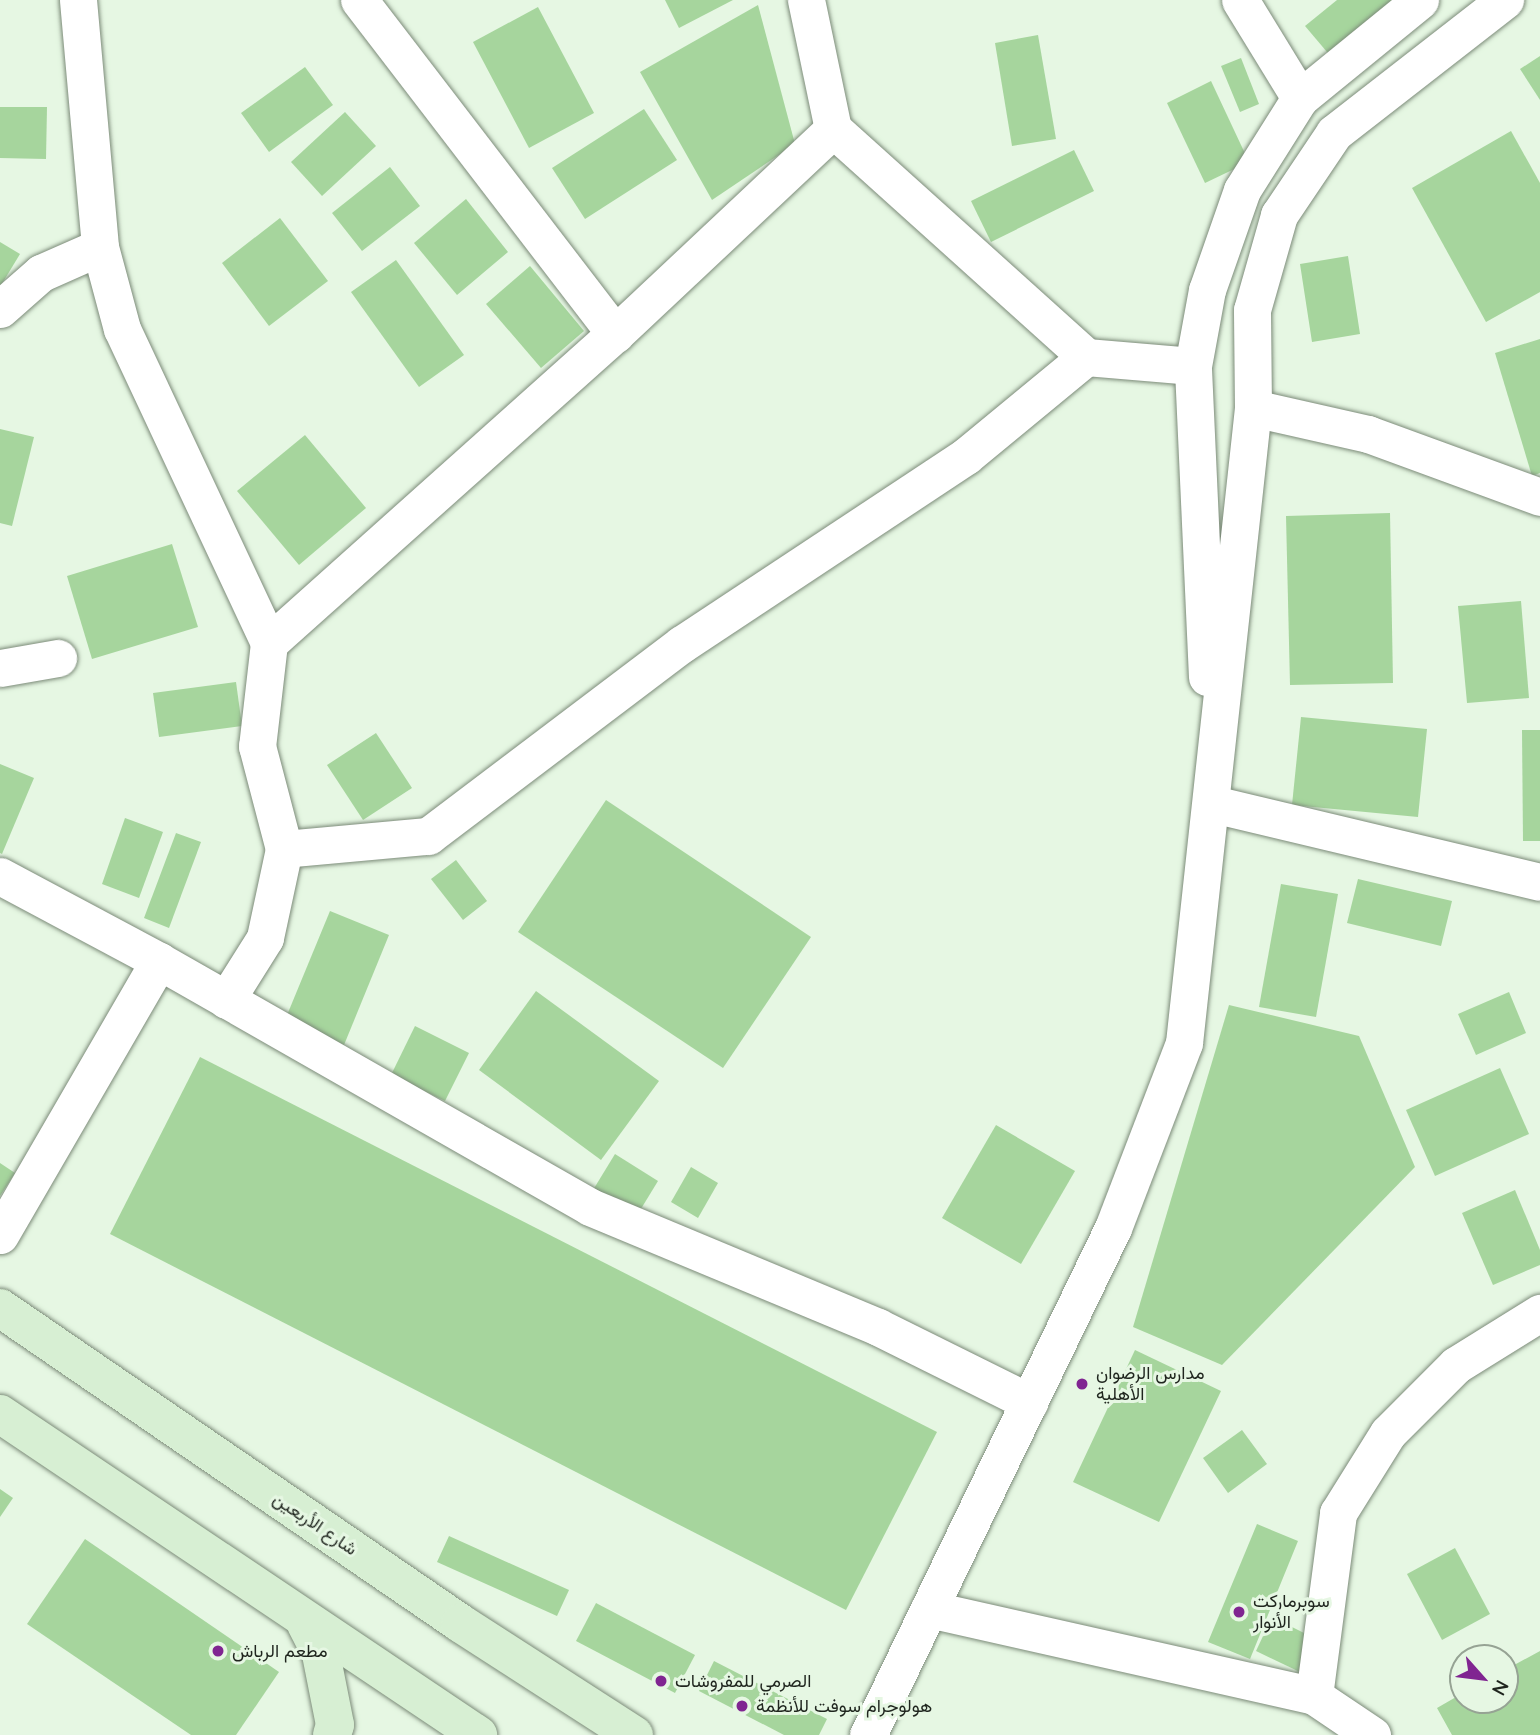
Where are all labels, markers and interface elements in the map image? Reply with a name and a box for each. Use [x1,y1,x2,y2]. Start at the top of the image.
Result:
place label: مدارس الرضوان الأهلية [1096,1363,1205,1406]
marker: مدارس الرضوان الأهلية [1074,1376,1090,1392]
street label: شارع الأربعين [269,1488,361,1560]
place label: سوبرماركت الأنوار [1253,1591,1330,1634]
marker: سوبرماركت الأنوار [1231,1604,1247,1620]
place label: مطعم الرباش [232,1640,328,1662]
marker: مطعم الرباش [210,1643,226,1659]
north arrow [1449,1644,1519,1714]
place label: الصرمي للمفروشات [675,1670,811,1692]
marker: الصرمي للمفروشات [653,1673,669,1689]
text: N [1487,1676,1515,1700]
place label: هولوجرام سوفت للأنظمة [756,1695,932,1717]
marker: هولوجرام سوفت للأنظمة [734,1698,750,1714]

